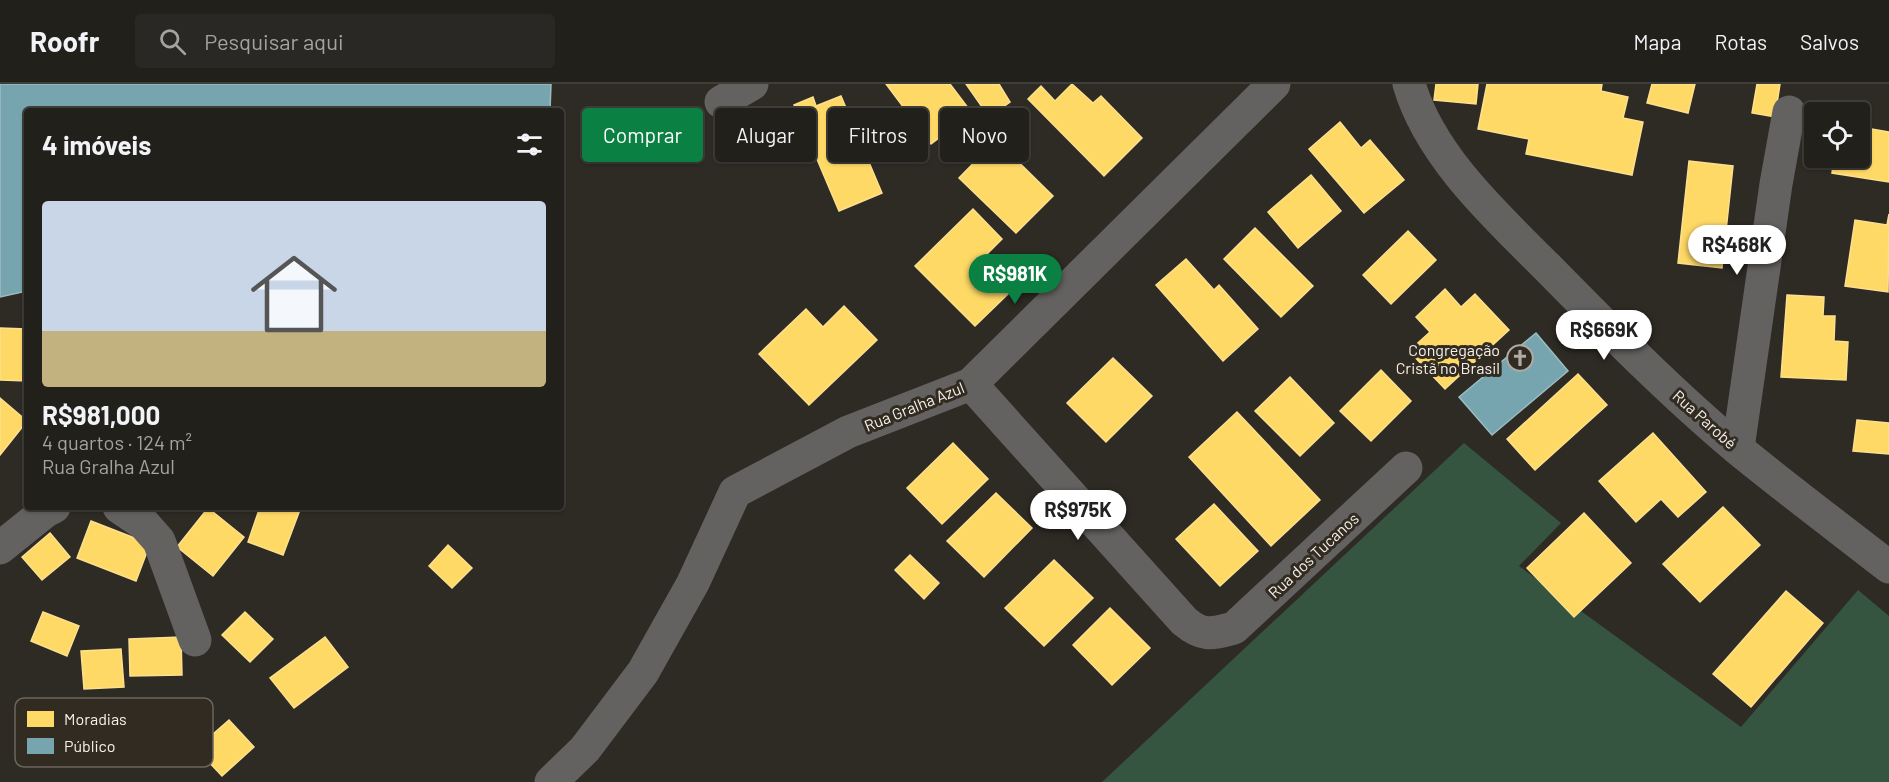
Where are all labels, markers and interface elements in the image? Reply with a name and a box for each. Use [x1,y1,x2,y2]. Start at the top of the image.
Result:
search box [135,14,555,68]
text: Roofr [30,24,99,58]
icon: search [156,25,189,58]
text: Pesquisar aqui [204,28,344,54]
text: Mapa [1633,29,1681,54]
text: Rotas [1714,29,1767,54]
text: Salvos [1800,29,1859,54]
map controls [1804,102,1870,168]
button: locate [1804,102,1870,168]
chip: Comprar [582,108,703,162]
chip: Alugar [715,108,816,162]
chip: Filtros [828,108,928,162]
chip: Novo [940,108,1029,162]
icon: filters [513,128,546,161]
text: 4 imóveis [42,129,151,160]
pin: R$468K [1688,225,1786,276]
text: R$468K [1702,232,1772,256]
icon: home [240,240,348,348]
pin: R$981K [966,254,1064,305]
text: R$981K [983,261,1047,285]
pin: R$669K [1555,310,1653,361]
text: R$669K [1570,317,1638,341]
place label: Congregação Cristã no Brasil [1396,340,1500,377]
church icon: Congregação Cristã no Brasil [1505,343,1535,373]
street label: Rua Gralha Azul [861,377,967,435]
street label: Rua Parobé [1669,386,1741,452]
text: R$981,000 [42,399,160,430]
text: 4 quartos · 124 m² [42,430,192,454]
text: Rua Gralha Azul [42,454,175,478]
pin: R$975K [1029,490,1127,541]
text: R$975K [1044,497,1112,521]
street label: Rua dos Tucanos [1264,508,1362,602]
legend [15,698,213,767]
text: Moradias [64,709,127,728]
text: Público [64,736,116,755]

